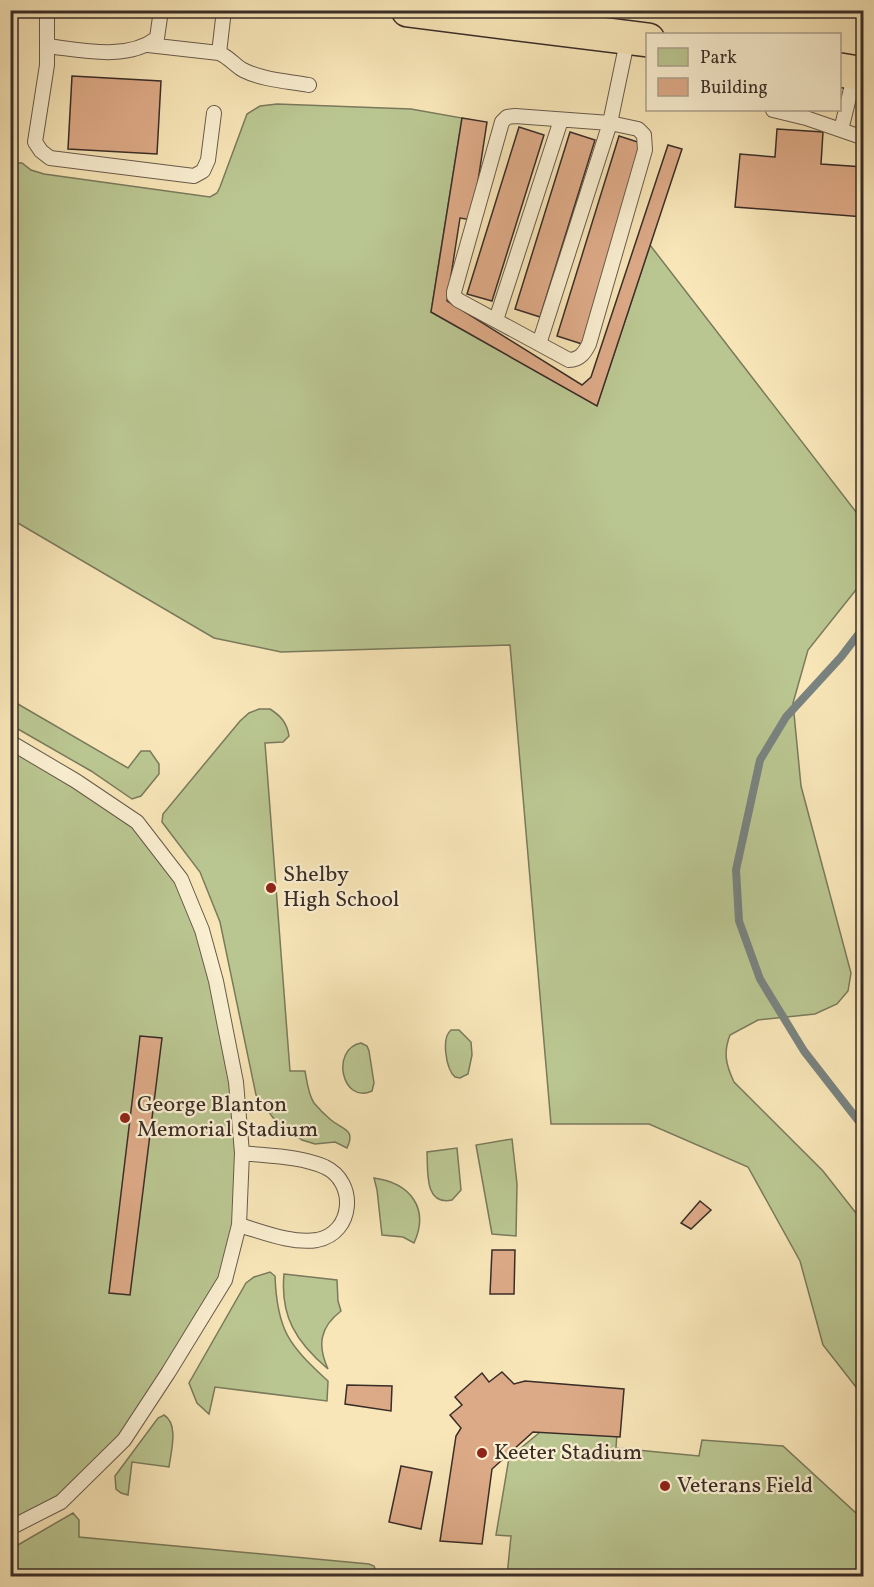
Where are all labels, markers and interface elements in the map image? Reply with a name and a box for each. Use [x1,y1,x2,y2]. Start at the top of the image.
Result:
legend [646,33,841,111]
text: Park [700,46,737,71]
text: Building [700,76,768,101]
place label: Shelby High School [283,860,399,916]
marker: Shelby High School [264,881,278,895]
place label: George Blanton Memorial Stadium [137,1090,318,1146]
marker: George Blanton Memorial Stadium [118,1111,132,1125]
place label: Keeter Stadium [494,1438,642,1469]
marker: Keeter Stadium [475,1446,489,1460]
place label: Veterans Field [677,1471,813,1502]
marker: Veterans Field [658,1479,672,1493]

